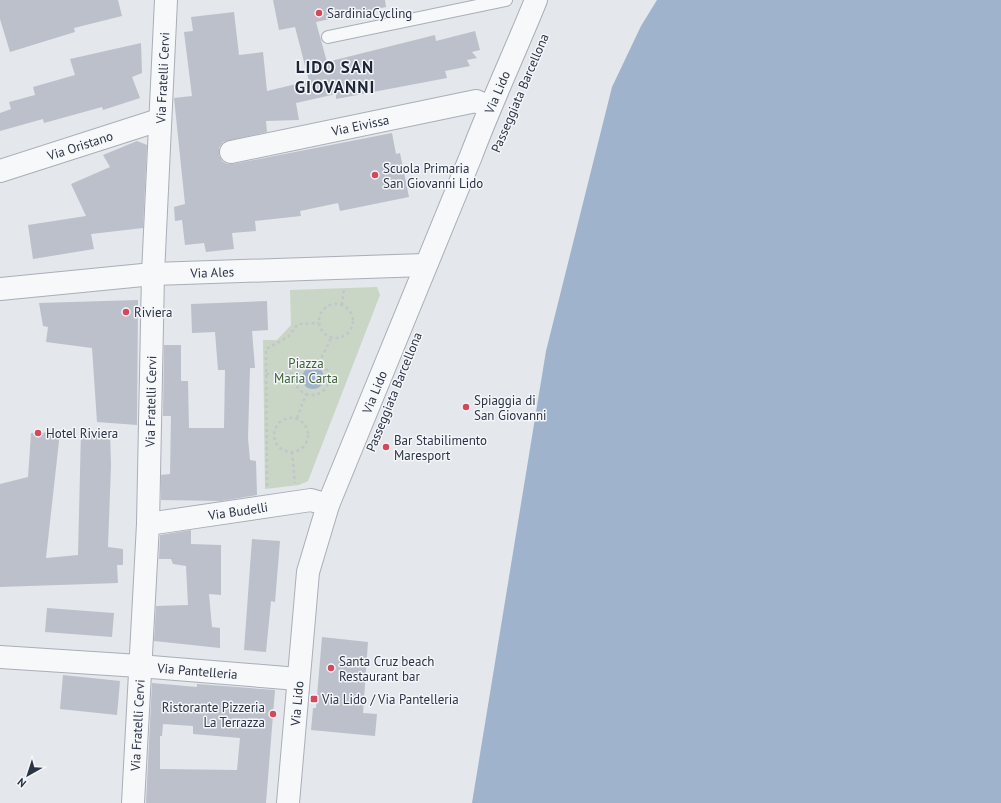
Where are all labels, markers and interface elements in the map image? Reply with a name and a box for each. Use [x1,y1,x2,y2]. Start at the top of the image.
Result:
place label: SardiniaCycling [327,5,412,22]
marker: SardiniaCycling [314,8,324,18]
street label: Passeggiata Barcellona [487,31,553,155]
street label: Via Fratelli Cervi [152,32,173,125]
district label: LIDO SAN GIOVANNI [295,56,375,98]
street label: Via Lido [480,68,514,117]
street label: Via Eivissa [329,111,391,140]
street label: Via Oristano [44,127,115,164]
place label: Scuola Primaria San Giovanni Lido [383,160,483,192]
marker: Scuola Primaria San Giovanni Lido [370,170,380,180]
street label: Via Ales [189,263,234,281]
place label: Riviera [134,304,172,321]
marker: Riviera [121,307,131,317]
street label: Passeggiata Barcellona [362,330,426,454]
street label: Via Fratelli Cervi [141,355,160,448]
park label: Piazza Maria Carta [274,355,338,387]
street label: Via Lido [358,368,391,417]
place label: Spiaggia di San Giovanni [474,392,547,424]
marker: Spiaggia di San Giovanni [461,402,471,412]
place label: Hotel Riviera [46,425,118,442]
marker: Hotel Riviera [33,428,43,438]
place label: Bar Stabilimento Maresport [394,432,487,464]
marker: Bar Stabilimento Maresport [381,442,391,452]
street label: Via Budelli [206,498,269,524]
place label: Santa Cruz beach Restaurant bar [339,653,434,685]
street label: Via Pantelleria [156,659,238,683]
marker: Santa Cruz beach Restaurant bar [326,663,336,673]
street label: Via Fratelli Cervi [126,679,148,772]
street label: Via Lido [286,680,307,728]
place label: Via Lido / Via Pantelleria [321,691,459,708]
marker: Via Lido / Via Pantelleria [309,694,319,704]
place label: Ristorante Pizzeria La Terrazza [162,699,265,731]
marker: Ristorante Pizzeria La Terrazza [268,709,278,719]
north arrow [8,755,48,795]
text: N [14,775,29,790]

